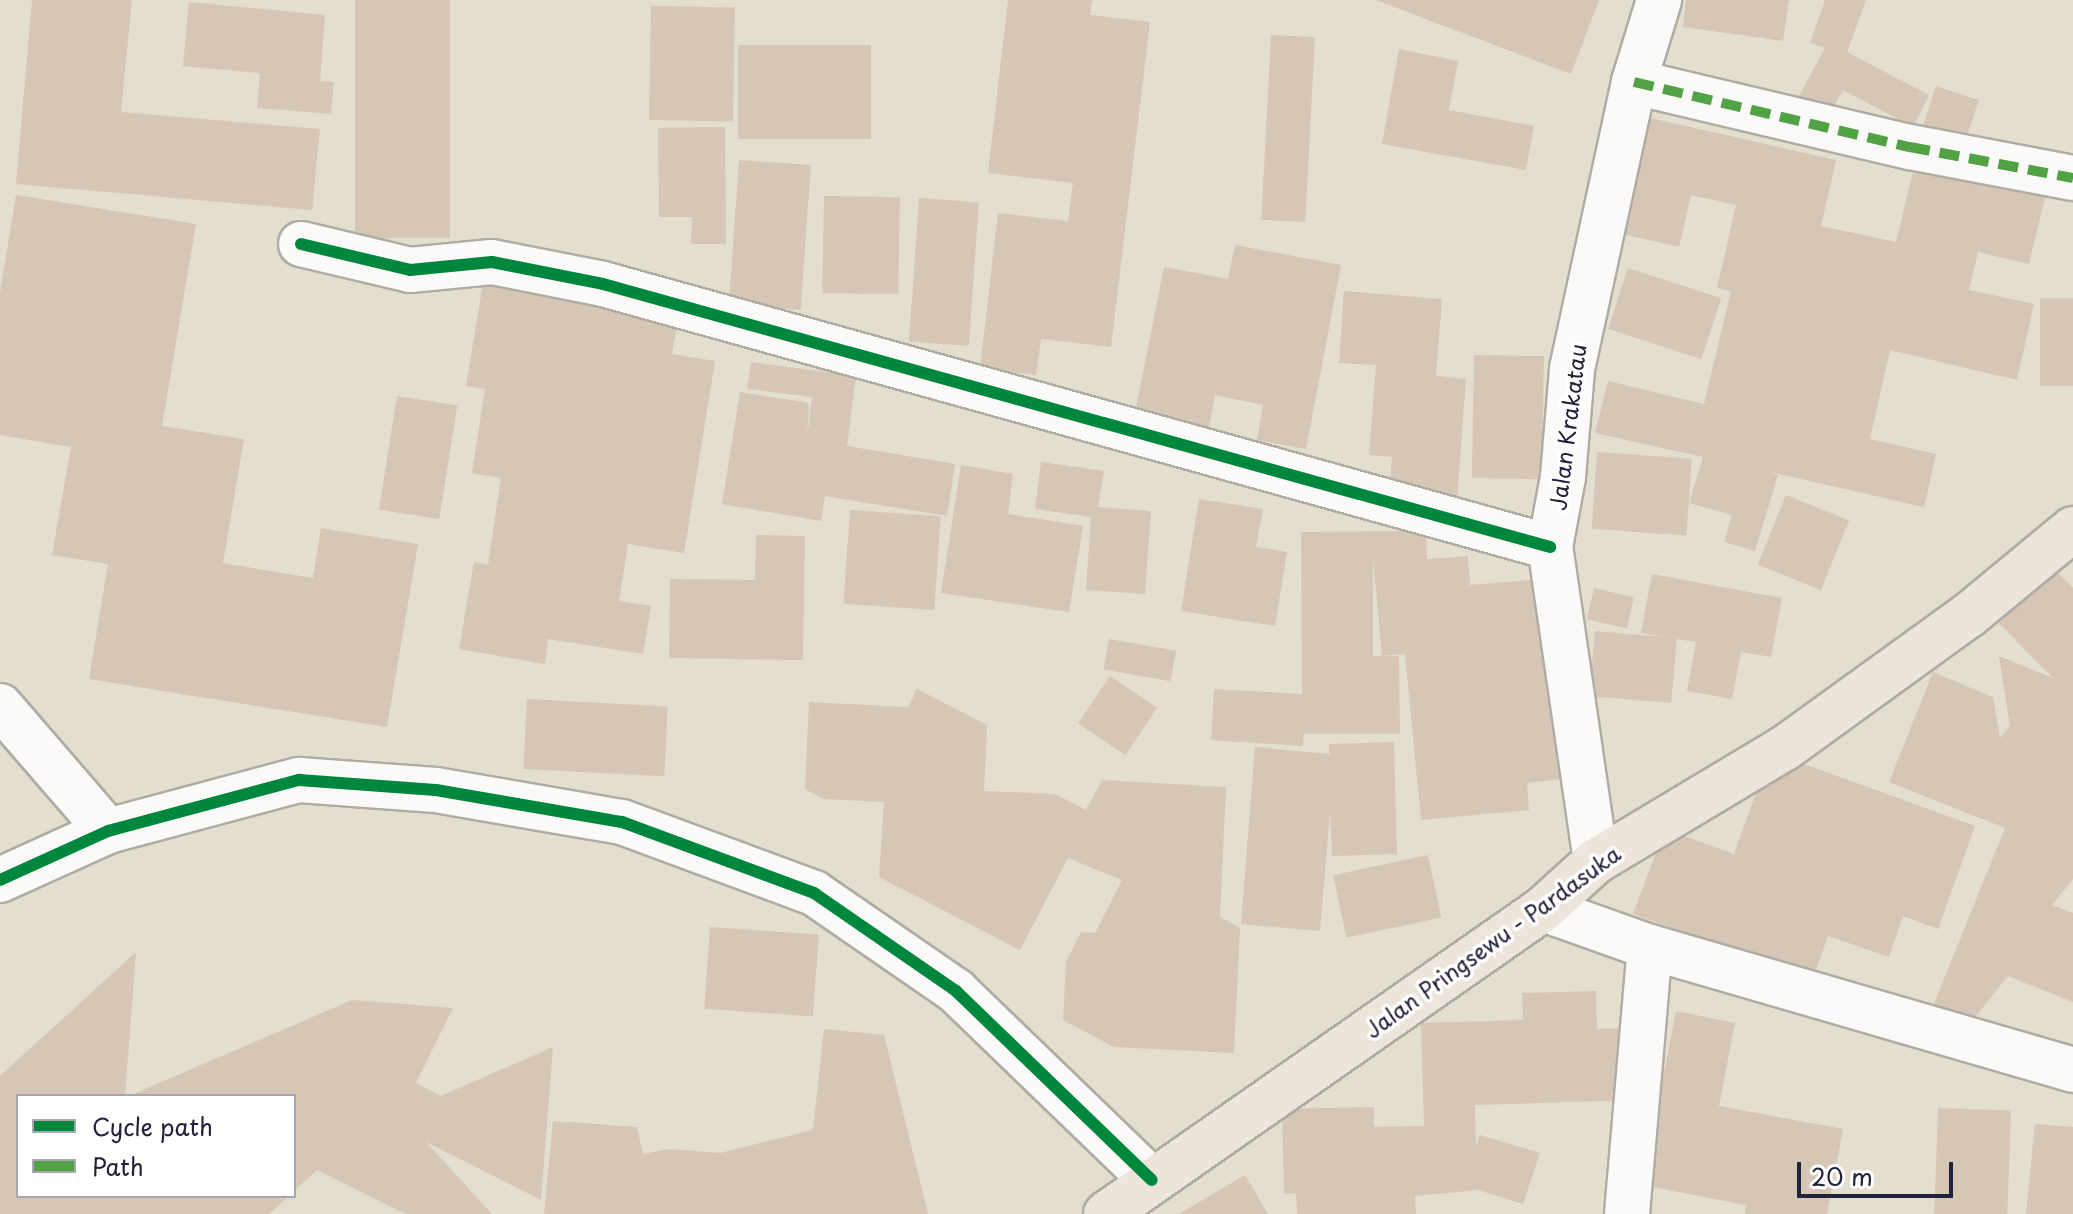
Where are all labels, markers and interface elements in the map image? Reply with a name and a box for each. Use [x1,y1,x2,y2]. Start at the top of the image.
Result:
street label: Jalan Krakatau [1544,342,1590,512]
street label: Jalan Pringsewu - Pardasuka [1360,840,1624,1042]
legend [16,1094,296,1198]
text: Cycle path [92,1108,213,1144]
scale bar [1801,1146,1957,1196]
text: Path [92,1148,144,1184]
text: 20 m [1811,1158,1873,1194]

